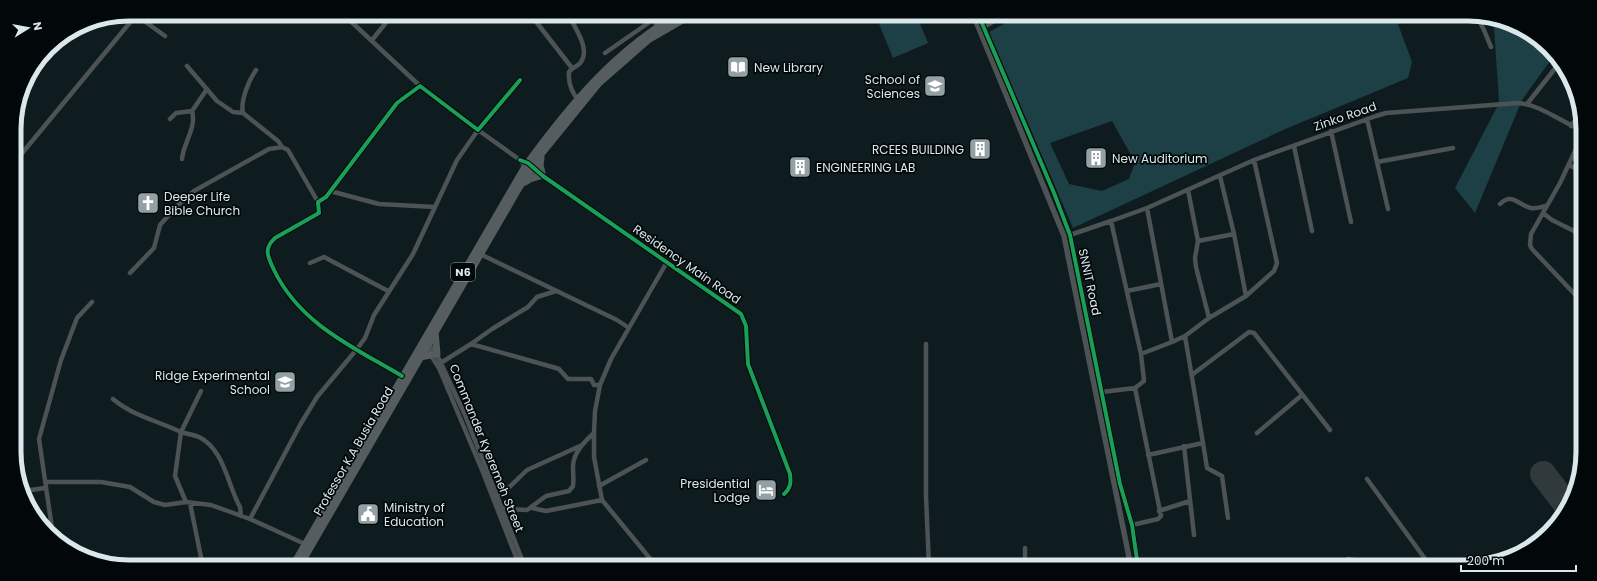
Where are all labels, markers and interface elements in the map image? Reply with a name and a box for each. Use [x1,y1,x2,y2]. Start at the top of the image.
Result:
north arrow [8,8,48,48]
text: N [29,21,46,32]
library icon: New Library [725,54,751,80]
place label: New Library [754,59,823,76]
place label: School of Sciences [865,71,920,102]
school or university icon: School of Sciences [922,73,948,99]
street label: Zinko Road [1311,97,1379,135]
building icon: RCEES BUILDING [967,136,993,162]
place label: RCEES BUILDING [872,141,964,158]
building icon: New Auditorium [1083,145,1109,171]
place label: New Auditorium [1112,150,1207,167]
building icon: ENGINEERING LAB [787,154,813,180]
place label: ENGINEERING LAB [816,159,915,176]
place label: Deeper Life Bible Church [164,188,240,219]
church icon: Deeper Life Bible Church [135,190,161,216]
street label: Residency Main Road [630,220,744,308]
street label: SNNIT Road [1075,247,1105,317]
road number: N6 [451,263,475,281]
street label: Commander Kyeremeh Street [445,361,529,535]
place label: Ridge Experimental School [155,367,270,398]
school or university icon: Ridge Experimental School [272,369,298,395]
street label: Professor K.A Busia Road [309,383,397,519]
place label: Presidential Lodge [680,475,750,506]
hotel icon: Presidential Lodge [753,477,779,503]
place label: Ministry of Education [384,499,445,530]
public building icon: Ministry of Education [355,501,381,527]
scale bar [1461,547,1576,573]
text: 200 m [1467,552,1505,569]

